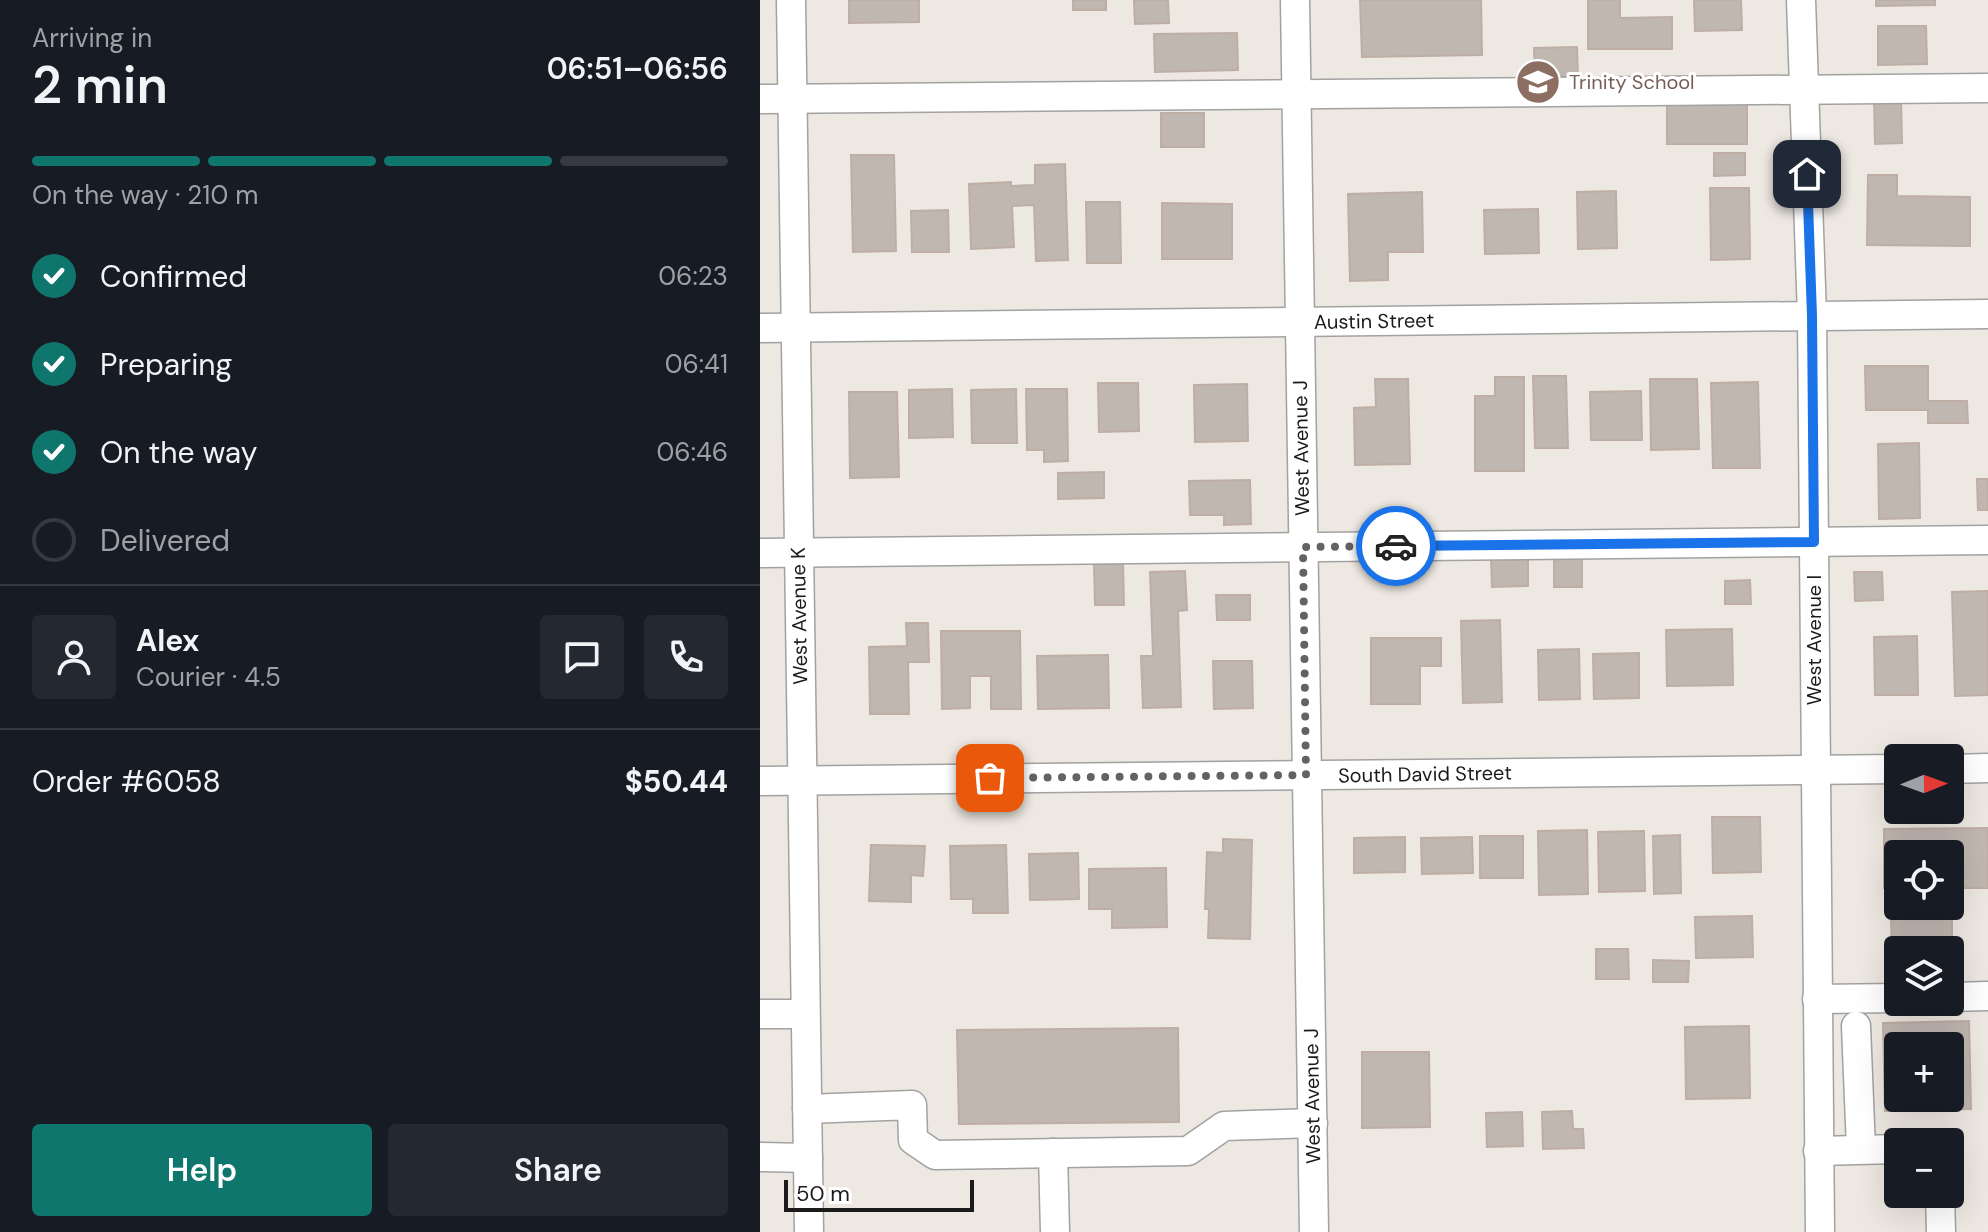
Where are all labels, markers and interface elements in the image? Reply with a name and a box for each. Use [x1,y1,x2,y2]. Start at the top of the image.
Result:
text: Arriving in [32,21,152,55]
text: 06:51–06:56 [547,49,728,88]
text: 2 min [32,51,168,119]
school or university icon: Trinity School [1514,58,1562,106]
place label: Trinity School [1569,69,1695,95]
pin [1773,140,1841,208]
icon: home [1785,152,1829,196]
text: On the way · 210 m [32,178,258,212]
icon: check [32,254,76,298]
text: Confirmed [100,257,247,296]
text: 06:23 [658,259,728,293]
street label: Austin Street [1314,307,1434,335]
icon: check [32,342,76,386]
text: Preparing [100,345,232,384]
text: 06:41 [665,347,728,381]
street label: West Avenue J [1287,380,1315,516]
icon: check [32,430,76,474]
text: On the way [100,433,257,472]
text: 06:46 [657,435,728,469]
courier [1356,506,1436,586]
text: Delivered [100,521,230,560]
icon: car [1374,524,1418,568]
street label: West Avenue K [785,547,813,685]
street label: West Avenue I [1801,575,1827,705]
button: person [32,615,116,699]
button: chat [540,615,624,699]
button: phone [644,615,728,699]
text: Alex [136,621,199,660]
text: Courier · 4.5 [136,660,281,694]
pin [956,744,1024,812]
north arrow [1884,744,1964,824]
map controls [1884,744,1964,1208]
icon: bag [968,756,1012,800]
street label: South David Street [1338,759,1512,789]
text: Order #6058 [32,762,221,801]
text: $50.44 [625,762,728,801]
button: locate [1884,840,1964,920]
button: layers [1884,936,1964,1016]
street label: West Avenue J [1298,1028,1326,1164]
button: + [1884,1032,1964,1112]
button: Help [32,1124,372,1216]
button: Share [388,1124,728,1216]
button: − [1884,1128,1964,1208]
scale bar [784,1176,974,1212]
text: 50 m [796,1179,850,1208]

